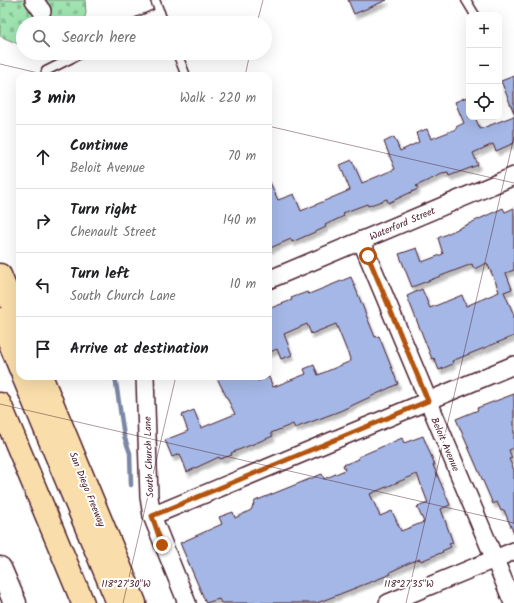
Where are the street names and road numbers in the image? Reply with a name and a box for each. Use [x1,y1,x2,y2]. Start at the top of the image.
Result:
street label: Waterford Street [367,203,438,245]
street label: Beloit Avenue [426,415,464,474]
street label: South Church Lane [140,416,158,498]
street label: San Diego Freeway [65,449,110,530]

